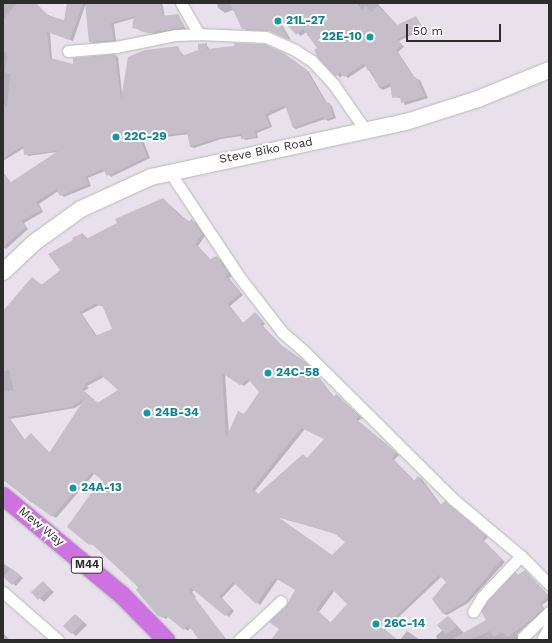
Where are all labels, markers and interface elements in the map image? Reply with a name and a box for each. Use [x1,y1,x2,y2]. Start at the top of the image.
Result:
place label: 21L-27 [286,14,325,28]
marker: 21L-27 [273,16,283,26]
scale bar [408,16,503,42]
text: 50 m [413,24,443,38]
place label: 22E-10 [322,30,362,44]
marker: 22E-10 [365,32,375,42]
place label: 22C-29 [124,130,167,144]
marker: 22C-29 [111,132,121,142]
street label: Steve Biko Road [218,135,314,167]
place label: 24C-58 [276,366,320,380]
marker: 24C-58 [263,368,273,378]
place label: 24B-34 [155,406,199,420]
marker: 24B-34 [142,408,152,418]
place label: 24A-13 [81,481,122,495]
marker: 24A-13 [68,483,78,493]
street label: Mew Way [15,504,67,550]
road number: M44 [70,556,104,574]
place label: 26C-14 [384,617,425,631]
marker: 26C-14 [371,619,381,629]

